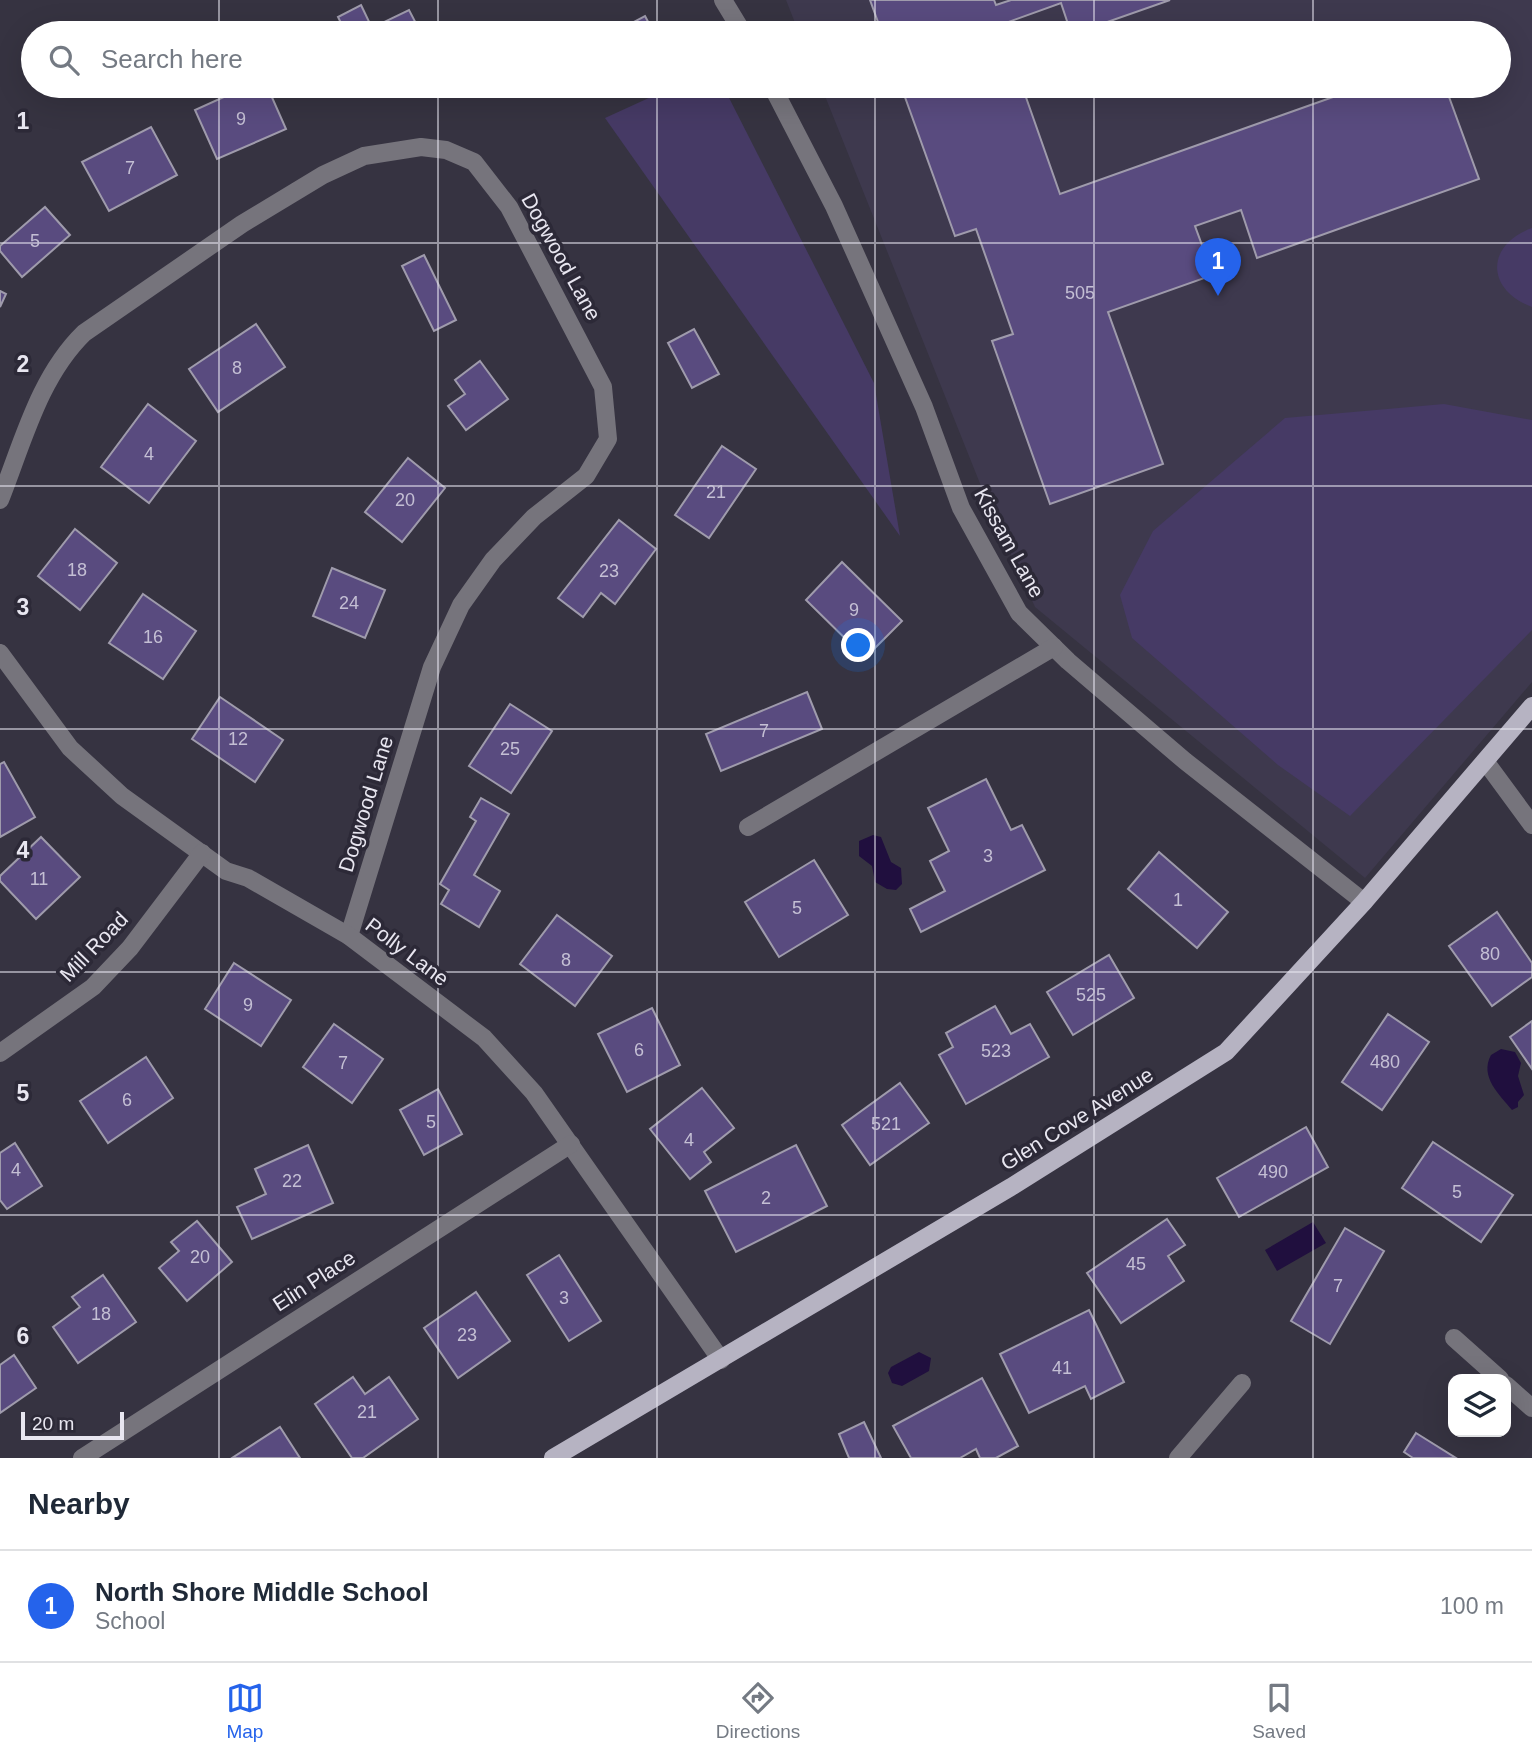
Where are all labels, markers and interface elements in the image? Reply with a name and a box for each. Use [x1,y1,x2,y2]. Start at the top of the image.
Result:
search box [21,21,1511,98]
icon: search [45,41,83,79]
text: Search here [101,44,243,74]
text: 1 [17,108,30,134]
house number: 9 [236,109,246,129]
house number: 7 [125,158,135,178]
street label: Dogwood Lane [517,189,606,324]
house number: 5 [30,231,40,251]
pin: 1 [1195,238,1241,296]
house number: 505 [1065,283,1095,303]
text: 2 [17,351,29,377]
house number: 8 [232,358,242,378]
house number: 4 [144,444,154,464]
house number: 21 [706,482,726,502]
street label: Kissam Lane [970,484,1049,601]
house number: 20 [395,490,415,510]
house number: 18 [67,560,87,580]
house number: 23 [599,561,619,581]
house number: 24 [339,593,359,613]
text: 3 [17,594,29,620]
house number: 9 [849,600,859,620]
house number: 16 [143,627,163,647]
your location [841,628,875,662]
house number: 7 [759,721,769,741]
house number: 12 [228,729,248,749]
street label: Dogwood Lane [334,733,397,875]
house number: 25 [500,739,520,759]
text: 4 [17,837,30,863]
house number: 3 [983,846,993,866]
house number: 11 [30,869,48,889]
house number: 1 [1173,890,1183,910]
house number: 5 [792,898,802,918]
street label: Mill Road [55,907,132,986]
street label: Polly Lane [361,913,453,990]
house number: 80 [1480,944,1500,964]
house number: 8 [561,950,571,970]
house number: 525 [1076,985,1106,1005]
house number: 9 [243,995,253,1015]
house number: 6 [634,1040,644,1060]
house number: 523 [981,1041,1011,1061]
house number: 480 [1370,1052,1400,1072]
house number: 7 [338,1053,348,1073]
street label: Glen Cove Avenue [997,1063,1157,1175]
text: 5 [17,1080,30,1106]
house number: 6 [122,1090,132,1110]
house number: 5 [426,1112,436,1132]
house number: 521 [871,1114,901,1134]
house number: 4 [684,1130,694,1150]
house number: 4 [11,1160,21,1180]
house number: 490 [1258,1162,1288,1182]
house number: 22 [282,1171,302,1191]
house number: 5 [1452,1182,1462,1202]
house number: 2 [761,1188,771,1208]
street label: Elin Place [268,1246,359,1316]
house number: 20 [190,1247,210,1267]
house number: 45 [1126,1254,1146,1274]
house number: 7 [1333,1276,1343,1296]
house number: 3 [559,1288,569,1308]
house number: 18 [91,1304,111,1324]
text: 6 [17,1323,29,1349]
house number: 23 [457,1325,477,1345]
house number: 41 [1052,1358,1072,1378]
map controls [1448,1374,1511,1437]
button: layers [1448,1374,1511,1437]
house number: 21 [357,1402,377,1422]
scale bar [21,1409,124,1441]
text: 20 m [32,1413,74,1434]
text: Nearby [28,1487,130,1520]
text: North Shore Middle School [95,1577,429,1607]
text: 1 [45,1593,57,1619]
text: 100 m [1440,1593,1504,1619]
text: School [95,1608,165,1634]
tab: Map [226,1679,264,1743]
tab: Directions [716,1679,800,1743]
tab: Saved [1252,1679,1306,1743]

